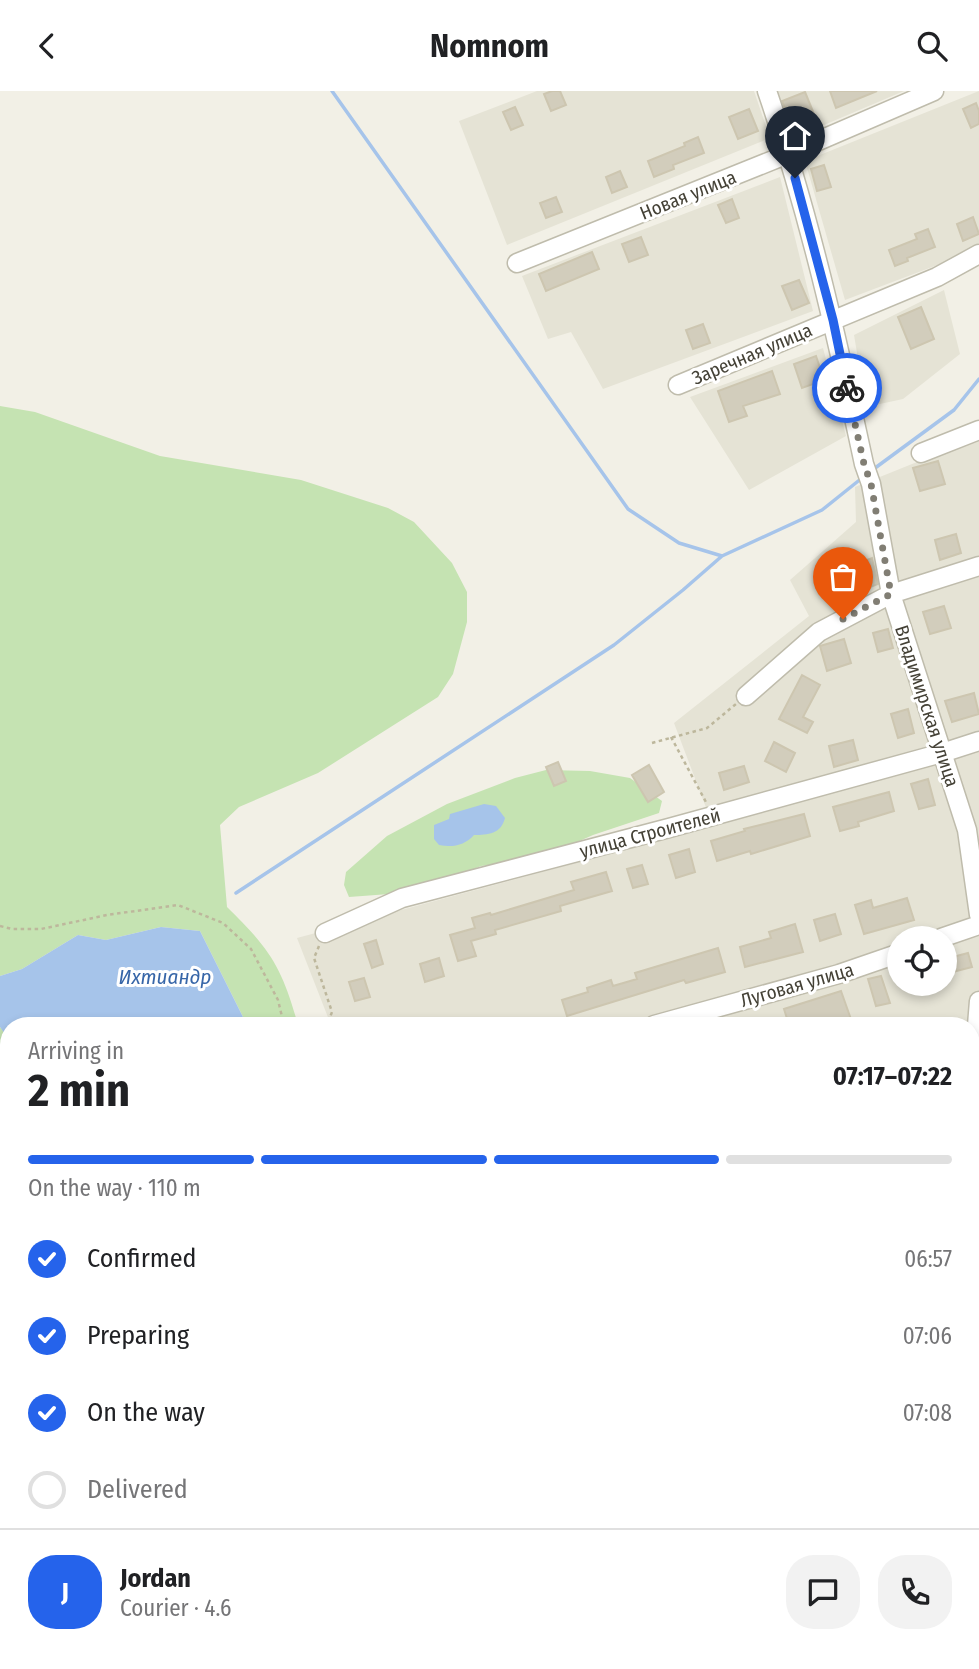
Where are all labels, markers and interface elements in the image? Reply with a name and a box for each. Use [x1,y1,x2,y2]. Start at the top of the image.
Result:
icon: back [28,27,66,65]
text: Nomnom [430,27,549,65]
icon: search [913,27,951,65]
pin [765,106,825,178]
icon: home [776,117,814,155]
street label: Новая улица [637,165,739,225]
street label: Заречная улица [689,318,815,390]
courier [812,353,882,423]
icon: bike [828,369,866,407]
pin [813,547,873,619]
icon: bag [824,558,862,596]
street label: Владимирская улица [890,622,964,790]
street label: улица Строителей [577,803,723,863]
map controls [887,926,957,996]
button: locate [887,926,957,996]
street label: Луговая улица [738,958,856,1012]
water label: Ихтиандр [119,964,211,990]
text: Arriving in [28,1037,124,1065]
text: 07:17–07:22 [833,1061,952,1092]
text: 2 min [28,1063,130,1118]
text: On the way · 110 m [28,1174,201,1202]
icon: check [28,1240,66,1278]
text: Confirmed [87,1243,197,1274]
text: 06:57 [904,1245,952,1273]
icon: check [28,1317,66,1355]
text: Preparing [87,1320,189,1351]
text: 07:06 [903,1322,952,1350]
icon: check [28,1394,66,1432]
text: On the way [87,1397,205,1428]
text: 07:08 [903,1399,952,1427]
text: Delivered [87,1474,188,1505]
button: chat [786,1555,860,1629]
button: phone [878,1555,952,1629]
text: Jordan [120,1563,191,1594]
text: J [61,1577,69,1608]
text: Courier · 4.6 [120,1594,231,1622]

